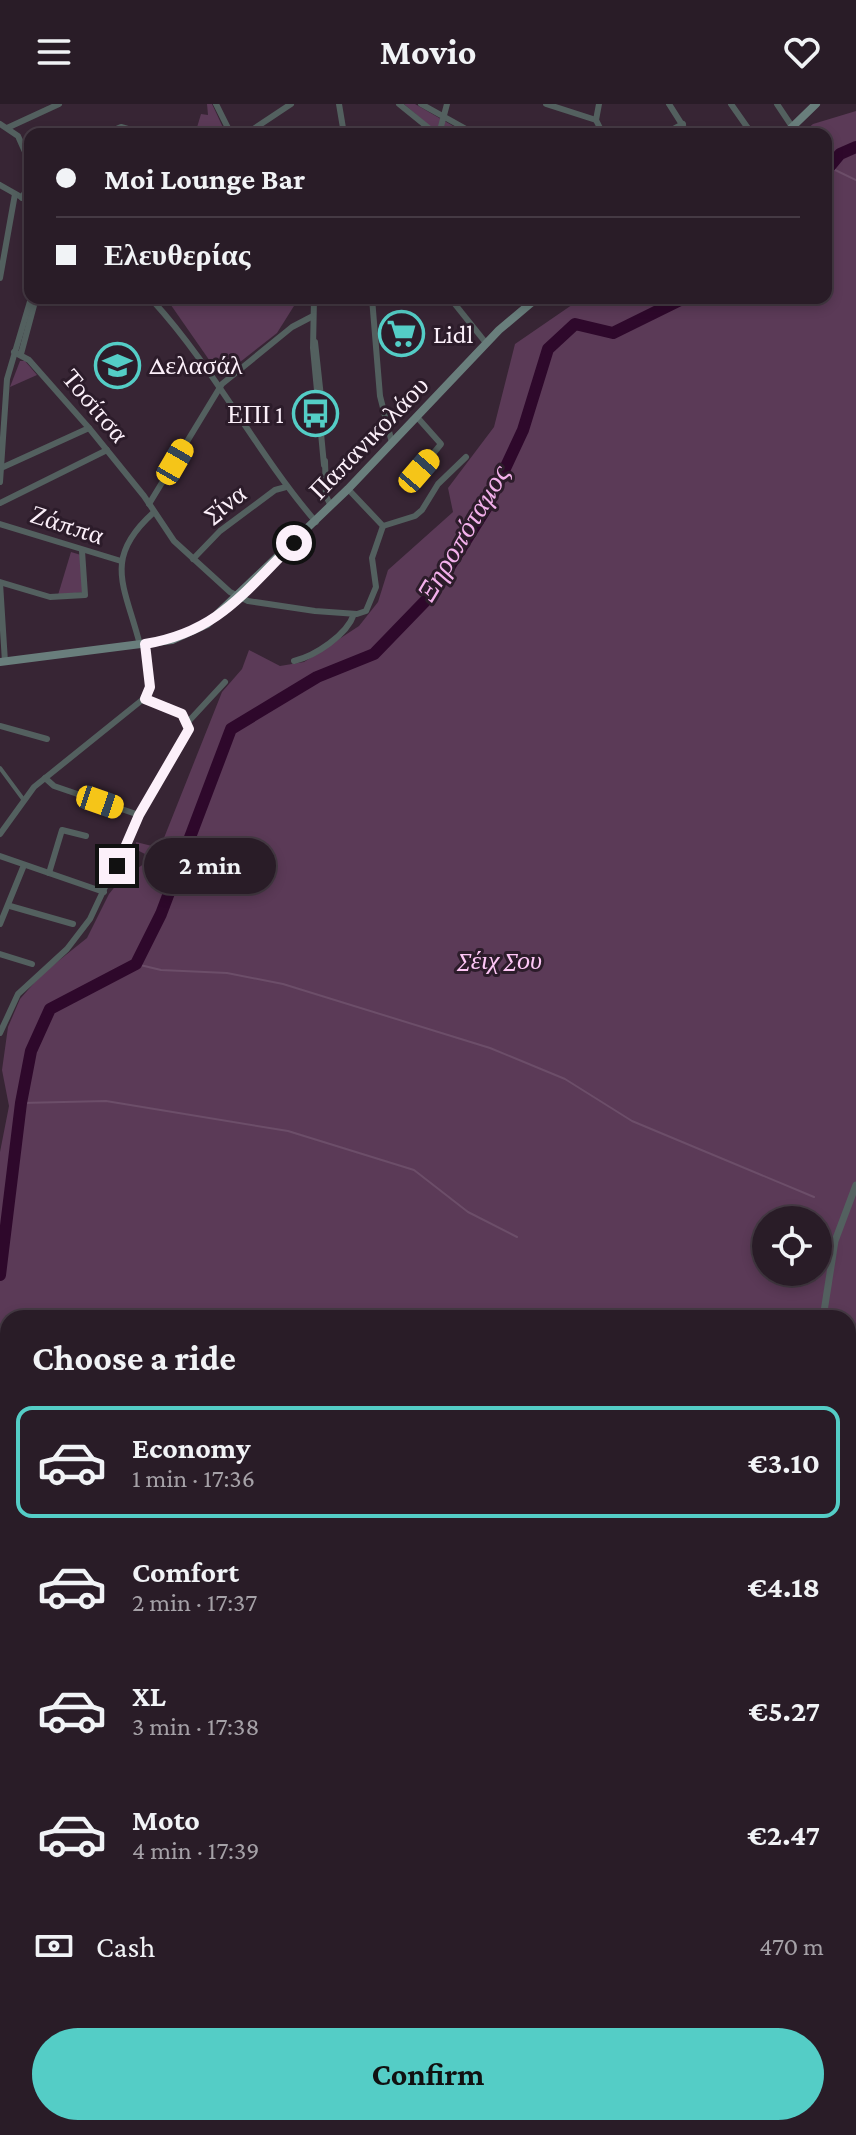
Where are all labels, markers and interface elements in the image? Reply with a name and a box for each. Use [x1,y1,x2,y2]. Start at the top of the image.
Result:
icon: menu [32,30,76,74]
icon: heart [780,30,824,74]
text: Movio [380,32,476,72]
text: Moi Lounge Bar [104,162,305,195]
text: Ελευθερίας [104,238,250,271]
supermarket icon: Lidl [378,310,426,358]
place label: Lidl [433,320,473,349]
school or university icon: Δελασάλ [94,341,142,389]
place label: Δελασάλ [149,351,243,380]
street label: Τοσίτσα [56,364,134,449]
street label: Παπανικολάου [303,371,435,505]
bus stop icon: ΕΠΙ 1 [291,390,339,438]
place label: ΕΠΙ 1 [227,400,284,429]
car [153,435,197,489]
car [394,445,444,497]
water label: Ξηροπόταμος [410,459,516,607]
street label: Σίνα [198,479,252,529]
street label: Ζάππα [27,500,108,551]
route start [276,525,312,561]
car [73,783,127,821]
callout: 2 min [145,838,277,894]
route end [99,848,135,884]
text: 2 min [179,851,241,880]
park label: Σέιχ Σου [456,946,542,975]
map controls [752,1206,832,1286]
button: locate [752,1206,832,1286]
text: Choose a ride [32,1338,236,1378]
icon: car [36,1426,108,1498]
text: Economy [132,1431,251,1464]
text: €3.10 [748,1446,820,1479]
text: 1 min · 17:36 [132,1464,255,1493]
icon: car [36,1550,108,1622]
text: Comfort [132,1555,239,1588]
text: €4.18 [747,1570,820,1603]
text: 2 min · 17:37 [132,1588,257,1617]
icon: car [36,1674,108,1746]
text: XL [132,1679,166,1712]
text: €5.27 [748,1694,820,1727]
text: 3 min · 17:38 [132,1712,259,1741]
icon: car [36,1798,108,1870]
text: Moto [132,1803,200,1836]
text: €2.47 [747,1818,820,1851]
text: 4 min · 17:39 [132,1836,259,1865]
icon: cash [32,1924,76,1968]
text: Cash [96,1930,155,1963]
text: 470 m [759,1932,824,1961]
button: Confirm [32,2028,824,2120]

